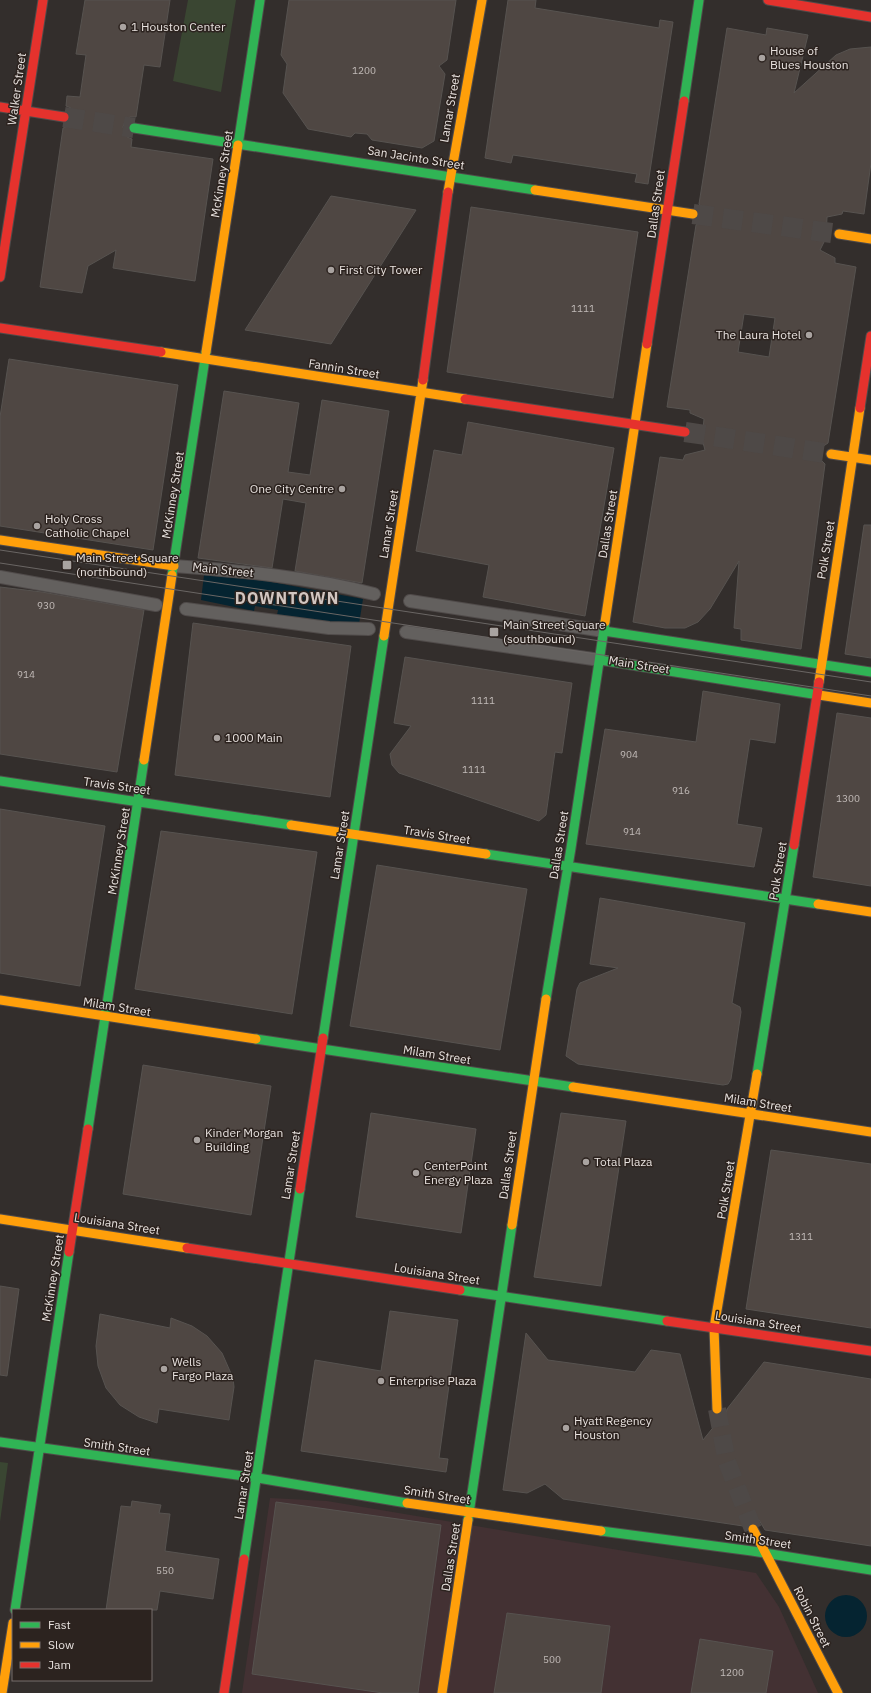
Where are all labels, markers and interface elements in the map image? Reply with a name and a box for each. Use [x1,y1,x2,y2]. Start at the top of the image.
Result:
place label: 1 Houston Center [131,19,226,34]
marker: 1 Houston Center [118,22,128,32]
place label: House of Blues Houston [770,43,849,72]
street label: Walker Street [4,52,29,126]
marker: House of Blues Houston [757,53,767,63]
house number: 1200 [352,64,376,77]
street label: Lamar Street [436,72,463,143]
street label: McKinney Street [207,129,236,219]
street label: San Jacinto Street [366,142,466,173]
street label: Dallas Street [643,169,668,239]
place label: First City Tower [339,262,423,277]
marker: First City Tower [326,265,336,275]
house number: 1111 [571,302,595,315]
place label: The Laura Hotel [716,327,801,342]
marker: The Laura Hotel [804,330,814,340]
street label: Fannin Street [307,355,381,382]
street label: McKinney Street [158,450,187,540]
place label: One City Centre [250,481,334,496]
marker: One City Centre [337,484,347,494]
street label: Lamar Street [376,488,401,559]
street label: Dallas Street [595,489,620,559]
place label: Holy Cross Catholic Chapel [45,511,129,540]
street label: Polk Street [813,520,838,580]
marker: Holy Cross Catholic Chapel [32,521,42,531]
place label: Main Street Square (northbound) [76,550,179,579]
marker: Main Street Square (northbound) [61,559,73,571]
street label: Main Street [192,559,255,580]
district label: DOWNTOWN [235,588,339,608]
house number: 930 [37,599,55,612]
place label: Main Street Square (southbound) [503,617,606,646]
marker: Main Street Square (southbound) [488,626,500,638]
street label: Main Street [607,652,671,677]
house number: 914 [17,668,35,681]
house number: 1111 [471,694,495,707]
place label: 1000 Main [225,730,283,745]
marker: 1000 Main [212,733,222,743]
house number: 904 [620,748,638,761]
house number: 1111 [462,763,486,776]
street label: Travis Street [83,773,152,798]
house number: 916 [672,784,690,797]
house number: 1300 [836,792,860,805]
street label: McKinney Street [104,806,133,896]
street label: Lamar Street [327,809,352,880]
street label: Dallas Street [546,810,571,880]
street label: Travis Street [403,822,472,847]
house number: 914 [623,825,641,838]
street label: Polk Street [765,841,790,901]
street label: Milam Street [82,994,152,1019]
street label: Milam Street [402,1042,472,1067]
street label: Milam Street [723,1090,793,1115]
place label: Kinder Morgan Building [205,1125,283,1154]
street label: Lamar Street [278,1129,303,1200]
street label: Dallas Street [495,1130,520,1200]
marker: Kinder Morgan Building [192,1135,202,1145]
place label: Total Plaza [594,1154,653,1169]
marker: Total Plaza [581,1157,591,1167]
place label: CenterPoint Energy Plaza [424,1158,493,1187]
street label: Polk Street [713,1160,738,1220]
marker: CenterPoint Energy Plaza [411,1168,421,1178]
street label: Louisiana Street [73,1209,161,1238]
house number: 1311 [789,1230,813,1243]
street label: McKinney Street [38,1233,67,1323]
street label: Louisiana Street [393,1259,481,1288]
street label: Louisiana Street [714,1307,802,1336]
place label: Wells Fargo Plaza [172,1354,234,1383]
marker: Wells Fargo Plaza [159,1364,169,1374]
place label: Enterprise Plaza [389,1373,477,1388]
marker: Enterprise Plaza [376,1376,386,1386]
place label: Hyatt Regency Houston [574,1413,652,1442]
marker: Hyatt Regency Houston [561,1423,571,1433]
street label: Smith Street [83,1434,151,1459]
street label: Lamar Street [231,1449,256,1520]
street label: Smith Street [403,1482,471,1507]
street label: Dallas Street [438,1522,463,1592]
street label: Smith Street [724,1527,792,1552]
house number: 550 [156,1564,174,1577]
street label: Robin Street [791,1584,834,1650]
legend [12,1609,152,1681]
text: Fast [48,1617,71,1632]
text: Slow [48,1637,74,1652]
house number: 500 [543,1653,561,1666]
text: Jam [48,1657,71,1672]
house number: 1200 [720,1666,744,1679]

